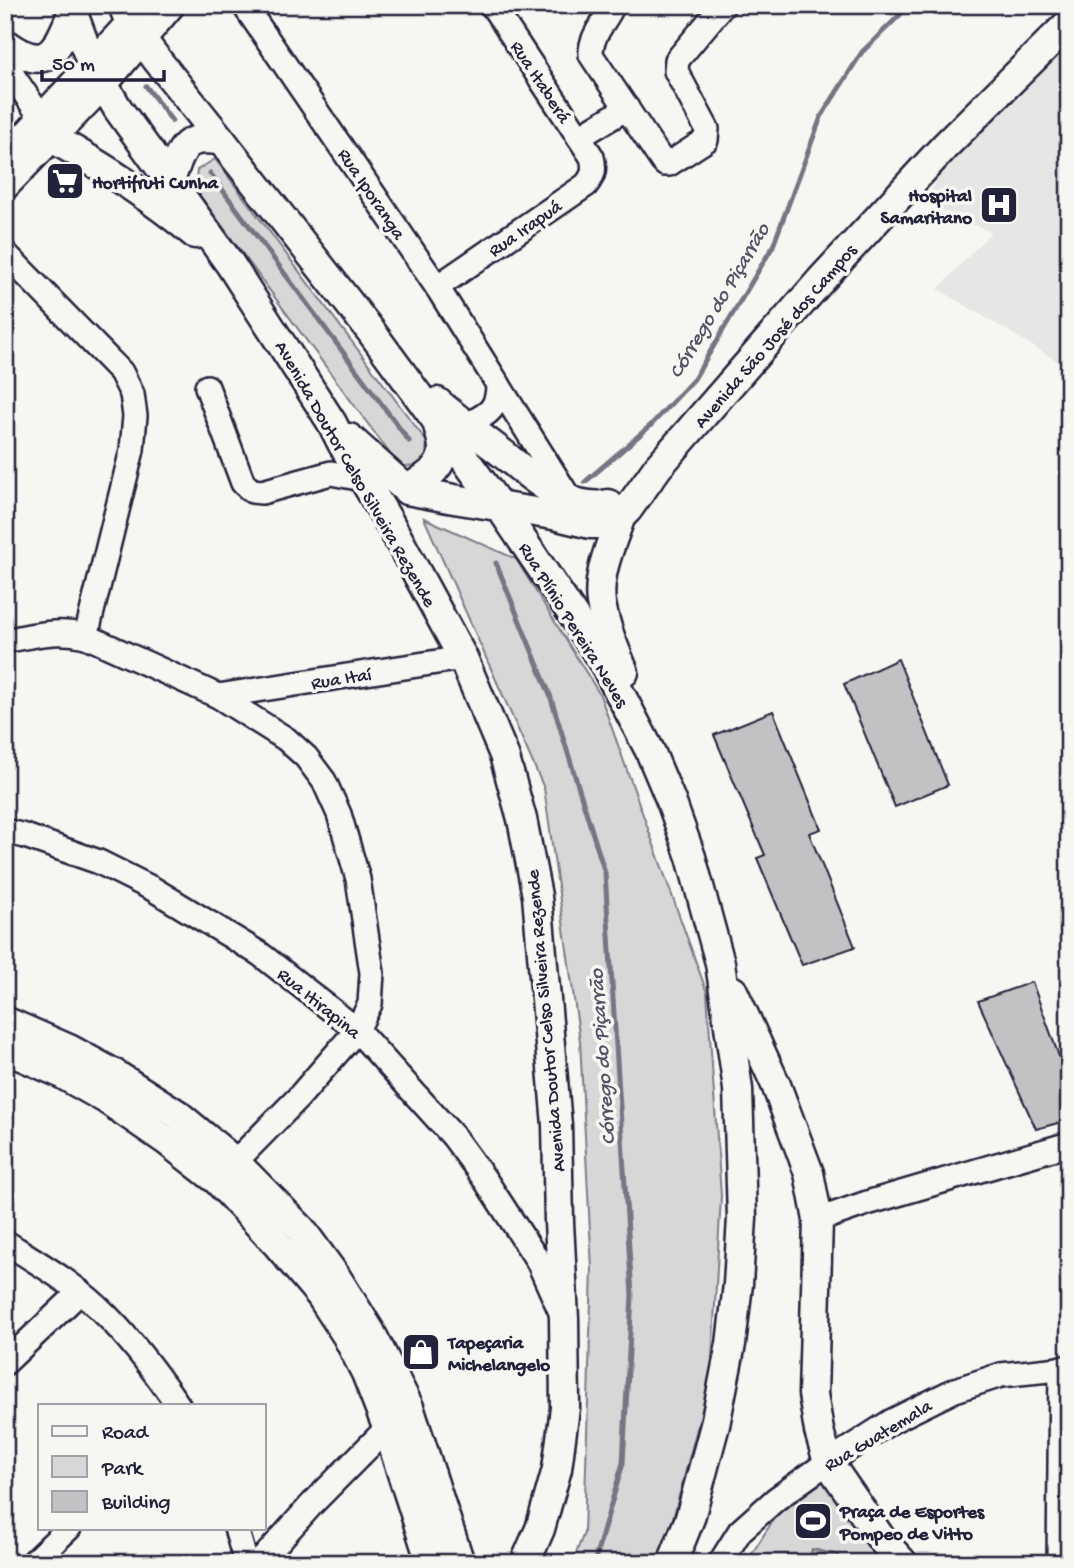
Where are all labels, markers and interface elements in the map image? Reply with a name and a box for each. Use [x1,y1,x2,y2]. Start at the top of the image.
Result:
street label: Rua Itaberá [504,37,575,130]
scale bar [42,38,164,82]
text: 50 m [52,54,95,79]
street label: Rua Iporanga [331,145,410,246]
supermarket icon: Hortifruti Cunha [44,160,86,202]
place label: Hortifruti Cunha [92,173,220,196]
hospital icon: Hospital Samaritano [978,184,1020,226]
place label: Hospital Samaritano [881,186,972,231]
street label: Rua Irapuá [485,195,568,264]
water label: Córrego do Piçarrão [665,219,778,384]
street label: Avenida São José dos Campos [690,240,864,434]
street label: Avenida Doutor Celso Silveira Rezende [268,338,440,612]
street label: Rua Plínio Pereira Neves [512,539,633,713]
street label: Rua Itaí [310,664,374,697]
street label: Avenida Doutor Celso Silveira Rezende [523,868,572,1173]
street label: Rua Itirapina [271,964,365,1046]
water label: Córrego do Piçarrão [586,967,623,1146]
shop icon: Tapeçaria Michelangelo [400,1331,442,1373]
place label: Tapeçaria Michelangelo [446,1333,550,1378]
street label: Rua Guatemala [821,1395,938,1478]
legend [38,1404,266,1530]
text: Road [102,1422,150,1447]
text: Park [101,1458,145,1483]
text: Building [101,1492,171,1517]
sports icon: Praça de Esportes Pompeo de Vitto [792,1500,834,1542]
place label: Praça de Esportes Pompeo de Vitto [839,1502,985,1547]

